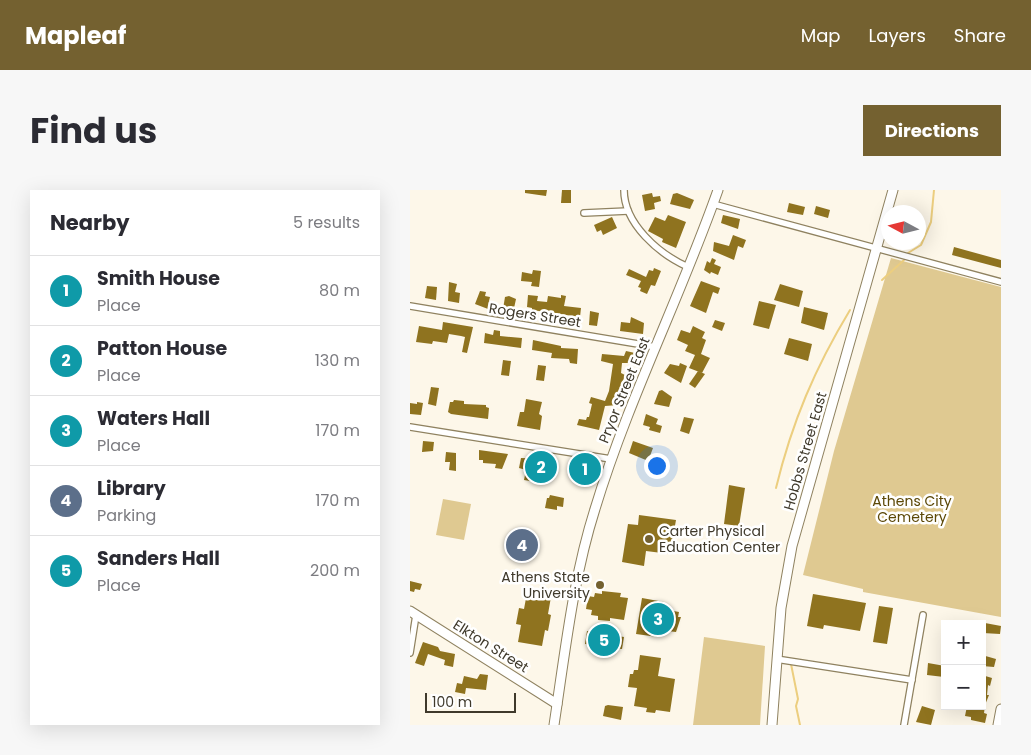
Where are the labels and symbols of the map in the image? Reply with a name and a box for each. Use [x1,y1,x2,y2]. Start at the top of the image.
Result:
north arrow [881,205,926,250]
street label: Rogers Street [488,298,582,332]
street label: Pryor Street East [594,334,654,446]
street label: Hobbs Street East [779,389,831,513]
pin: 2 [525,448,557,486]
pin: 1 [569,450,601,488]
your location [644,453,670,479]
park label: Athens City Cemetery [872,491,952,527]
place label: Carter Physical Education Center [659,521,780,557]
pin: 4 [506,526,538,564]
marker: Carter Physical Education Center [643,533,655,545]
place label: Athens State University [501,567,590,603]
marker: Athens State University [594,579,606,591]
pin: 3 [642,600,674,638]
street label: Elkton Street [449,615,533,677]
pin: 5 [588,621,620,659]
scale bar [425,690,516,713]

